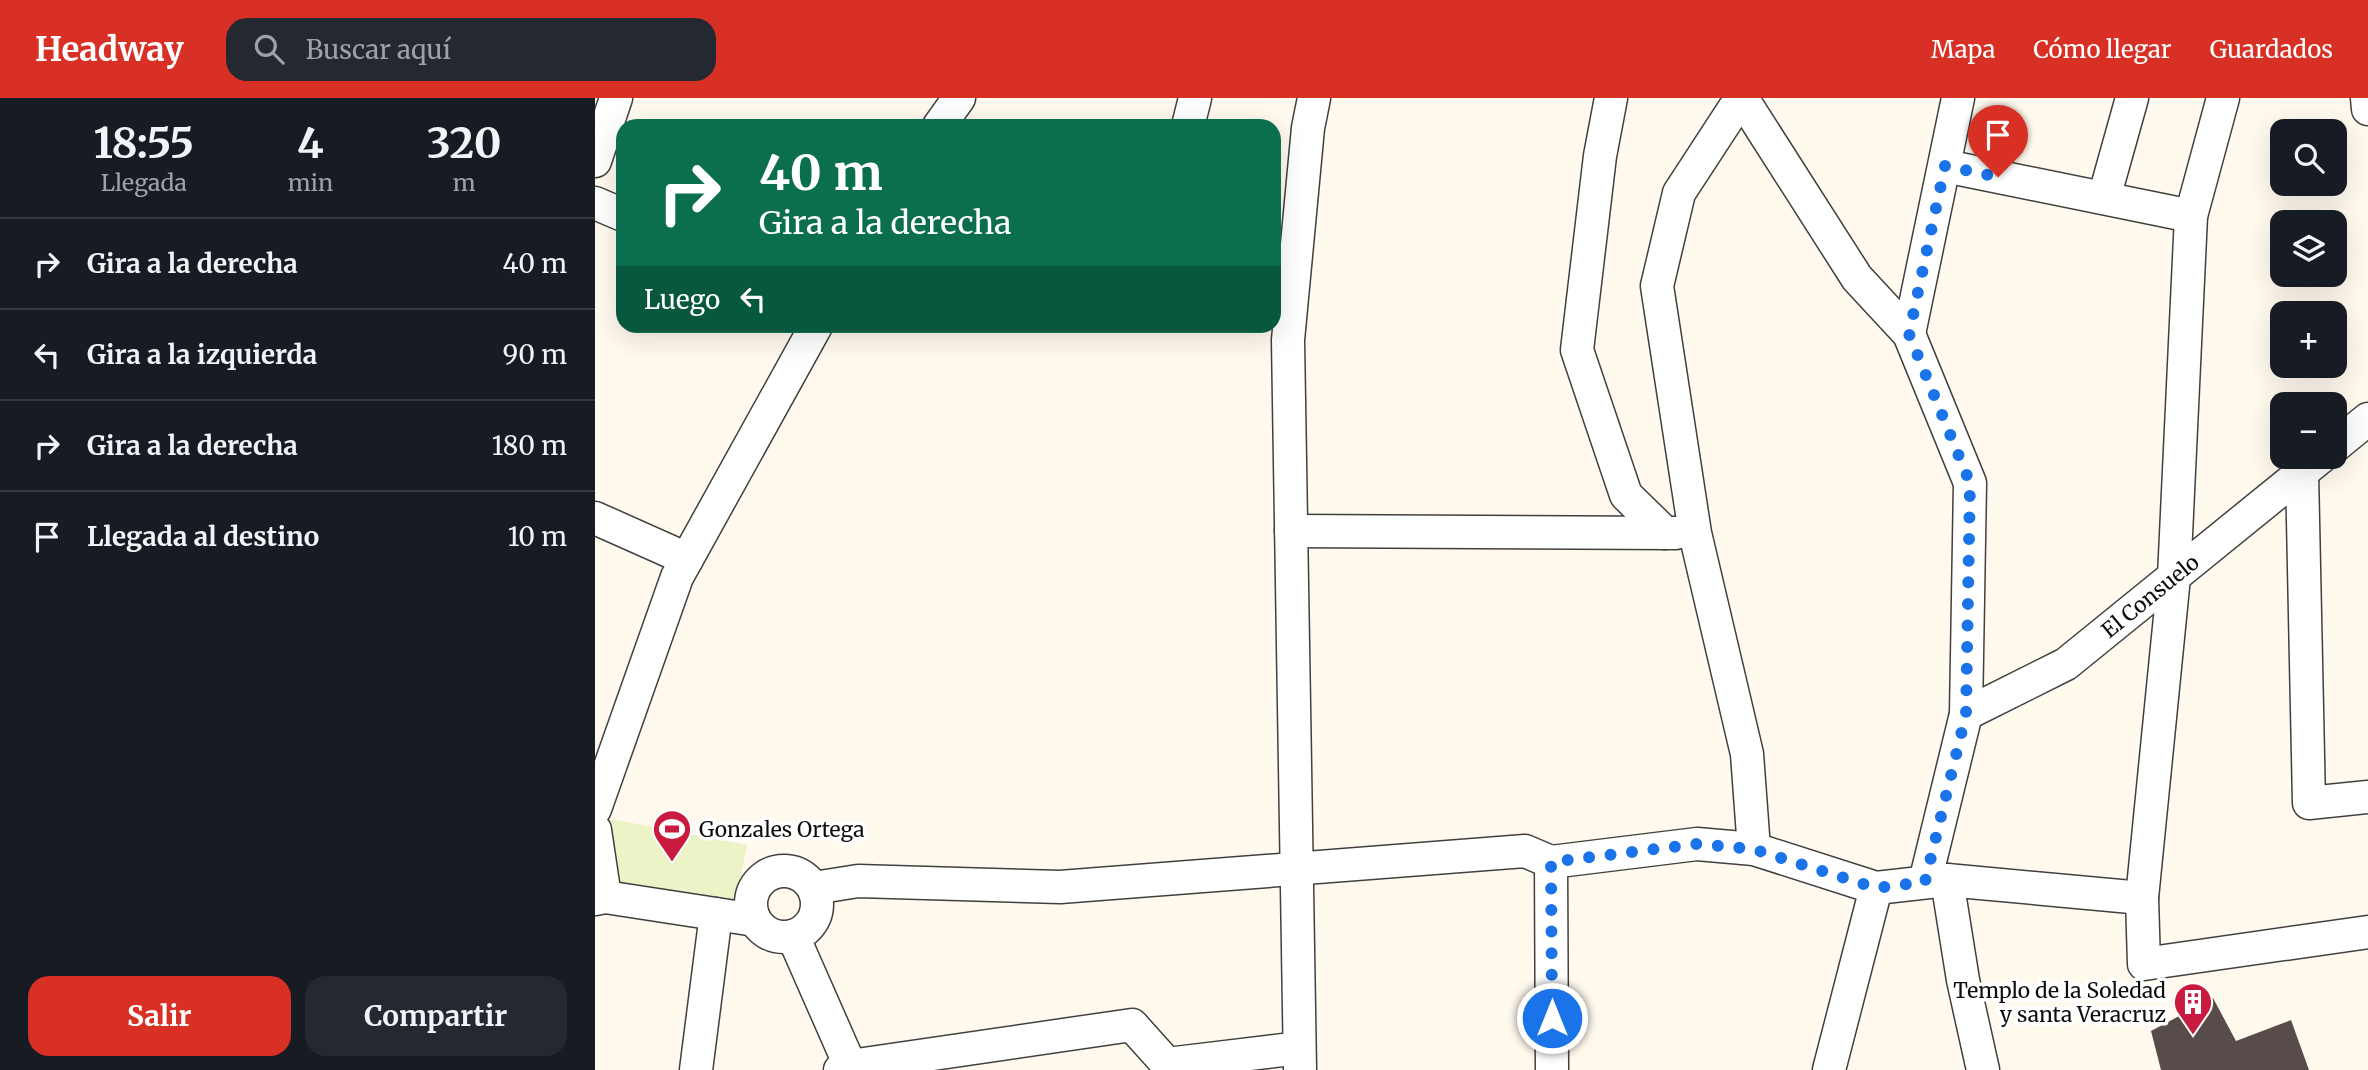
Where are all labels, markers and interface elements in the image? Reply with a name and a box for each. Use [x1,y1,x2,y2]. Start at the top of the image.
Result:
search box [226,18,716,81]
text: Headway [35,29,184,70]
icon: search [250,30,288,68]
text: Buscar aquí [306,33,451,66]
text: Mapa [1931,34,1995,65]
text: Cómo llegar [2033,34,2172,65]
text: Guardados [2210,34,2333,65]
pin [1968,105,2028,177]
icon: arrive [1979,116,2017,154]
text: 18:55 [93,117,194,169]
text: 4 [297,117,324,169]
text: 320 [427,117,501,169]
map controls [2270,119,2347,469]
button: search [2270,119,2347,196]
text: 40 m [759,142,883,203]
icon: right [644,147,735,238]
text: Llegada [101,168,187,197]
text: min [288,168,333,197]
text: m [453,168,475,197]
text: Gira a la derecha [759,203,1012,243]
button: layers [2270,210,2347,287]
icon: right [28,245,66,283]
text: Gira a la derecha [87,247,298,280]
text: 40 m [503,247,567,280]
icon: left [734,280,772,318]
text: Luego [644,283,720,316]
button: + [2270,301,2347,378]
icon: left [28,336,66,374]
text: Gira a la izquierda [87,338,317,371]
text: 90 m [503,338,567,371]
button: − [2270,392,2347,469]
icon: right [28,427,66,465]
text: Gira a la derecha [87,429,298,462]
text: 180 m [492,429,567,462]
icon: arrive [28,518,66,556]
text: Llegada al destino [87,520,319,553]
text: 10 m [508,520,567,553]
street label: El Consuelo [2096,548,2204,643]
sports icon: Gonzales Ortega [651,808,693,863]
place label: Gonzales Ortega [699,816,865,843]
button: Salir [28,976,291,1056]
button: Compartir [305,976,567,1056]
place label: Templo de la Soledad y santa Veracruz [1953,977,2166,1028]
position arrow [1515,981,1589,1055]
building icon: Templo de la Soledad y santa Veracruz [2172,981,2214,1036]

